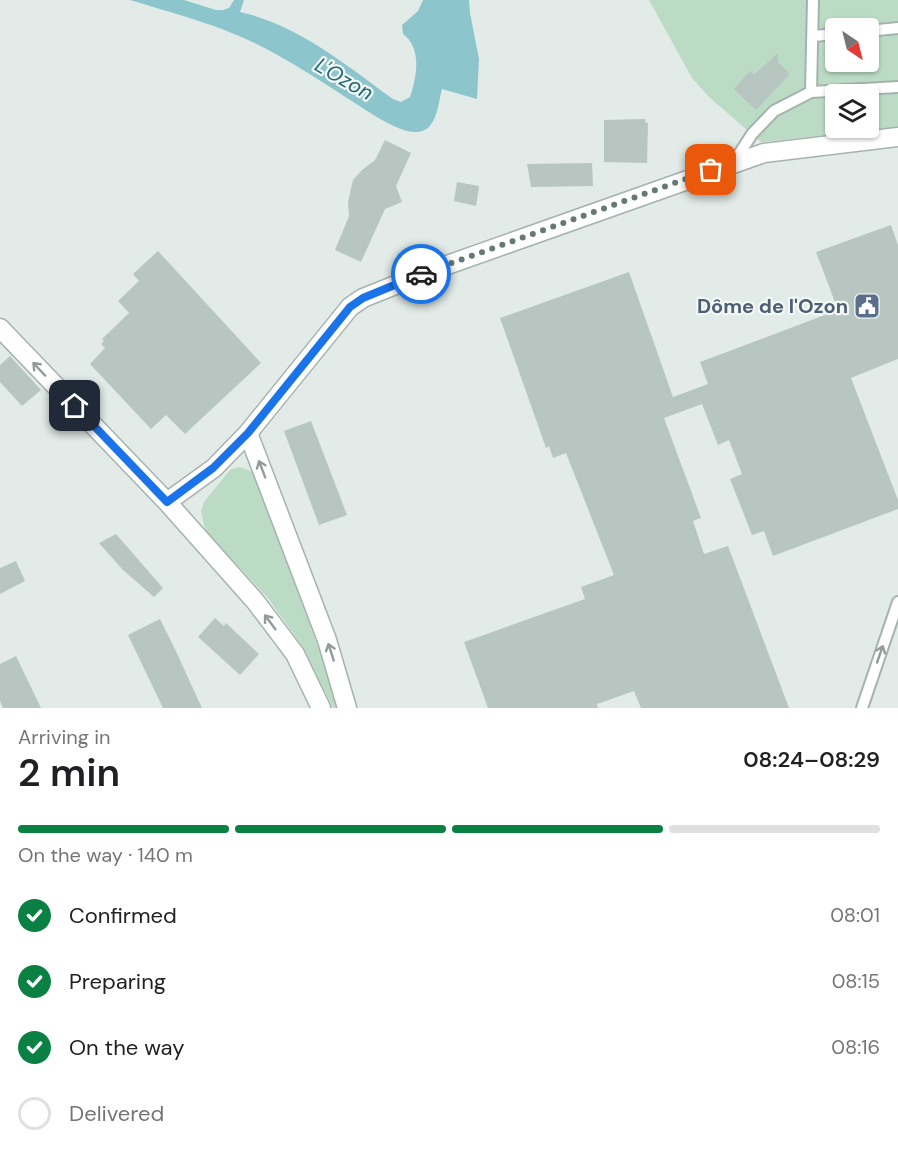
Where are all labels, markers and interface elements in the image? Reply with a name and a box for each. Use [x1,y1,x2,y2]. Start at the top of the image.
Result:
north arrow [825,18,879,72]
map controls [825,18,879,138]
water label: L'Ozon [310,51,378,107]
button: layers [825,84,879,138]
pin [685,144,736,195]
icon: bag [694,153,727,186]
courier [391,244,451,304]
icon: car [405,258,438,291]
public building icon: Dôme de l'Ozon [852,291,882,321]
place label: Dôme de l'Ozon [697,293,848,319]
one-way arrow [32,361,47,376]
pin [49,380,100,431]
icon: home [58,389,91,422]
one-way arrow [256,461,267,479]
one-way arrow [264,614,277,630]
one-way arrow [325,643,336,662]
one-way arrow [876,645,887,663]
text: Arriving in [18,724,110,750]
text: 08:24–08:29 [743,745,880,774]
text: 2 min [18,747,120,798]
text: On the way · 140 m [18,842,193,868]
icon: check [18,899,51,932]
text: Confirmed [69,901,177,930]
text: 08:01 [830,902,880,928]
icon: check [18,965,51,998]
text: Preparing [69,967,166,996]
text: 08:15 [832,968,880,994]
icon: check [18,1031,51,1064]
text: On the way [69,1033,184,1062]
text: 08:16 [831,1034,880,1060]
text: Delivered [69,1099,164,1128]

